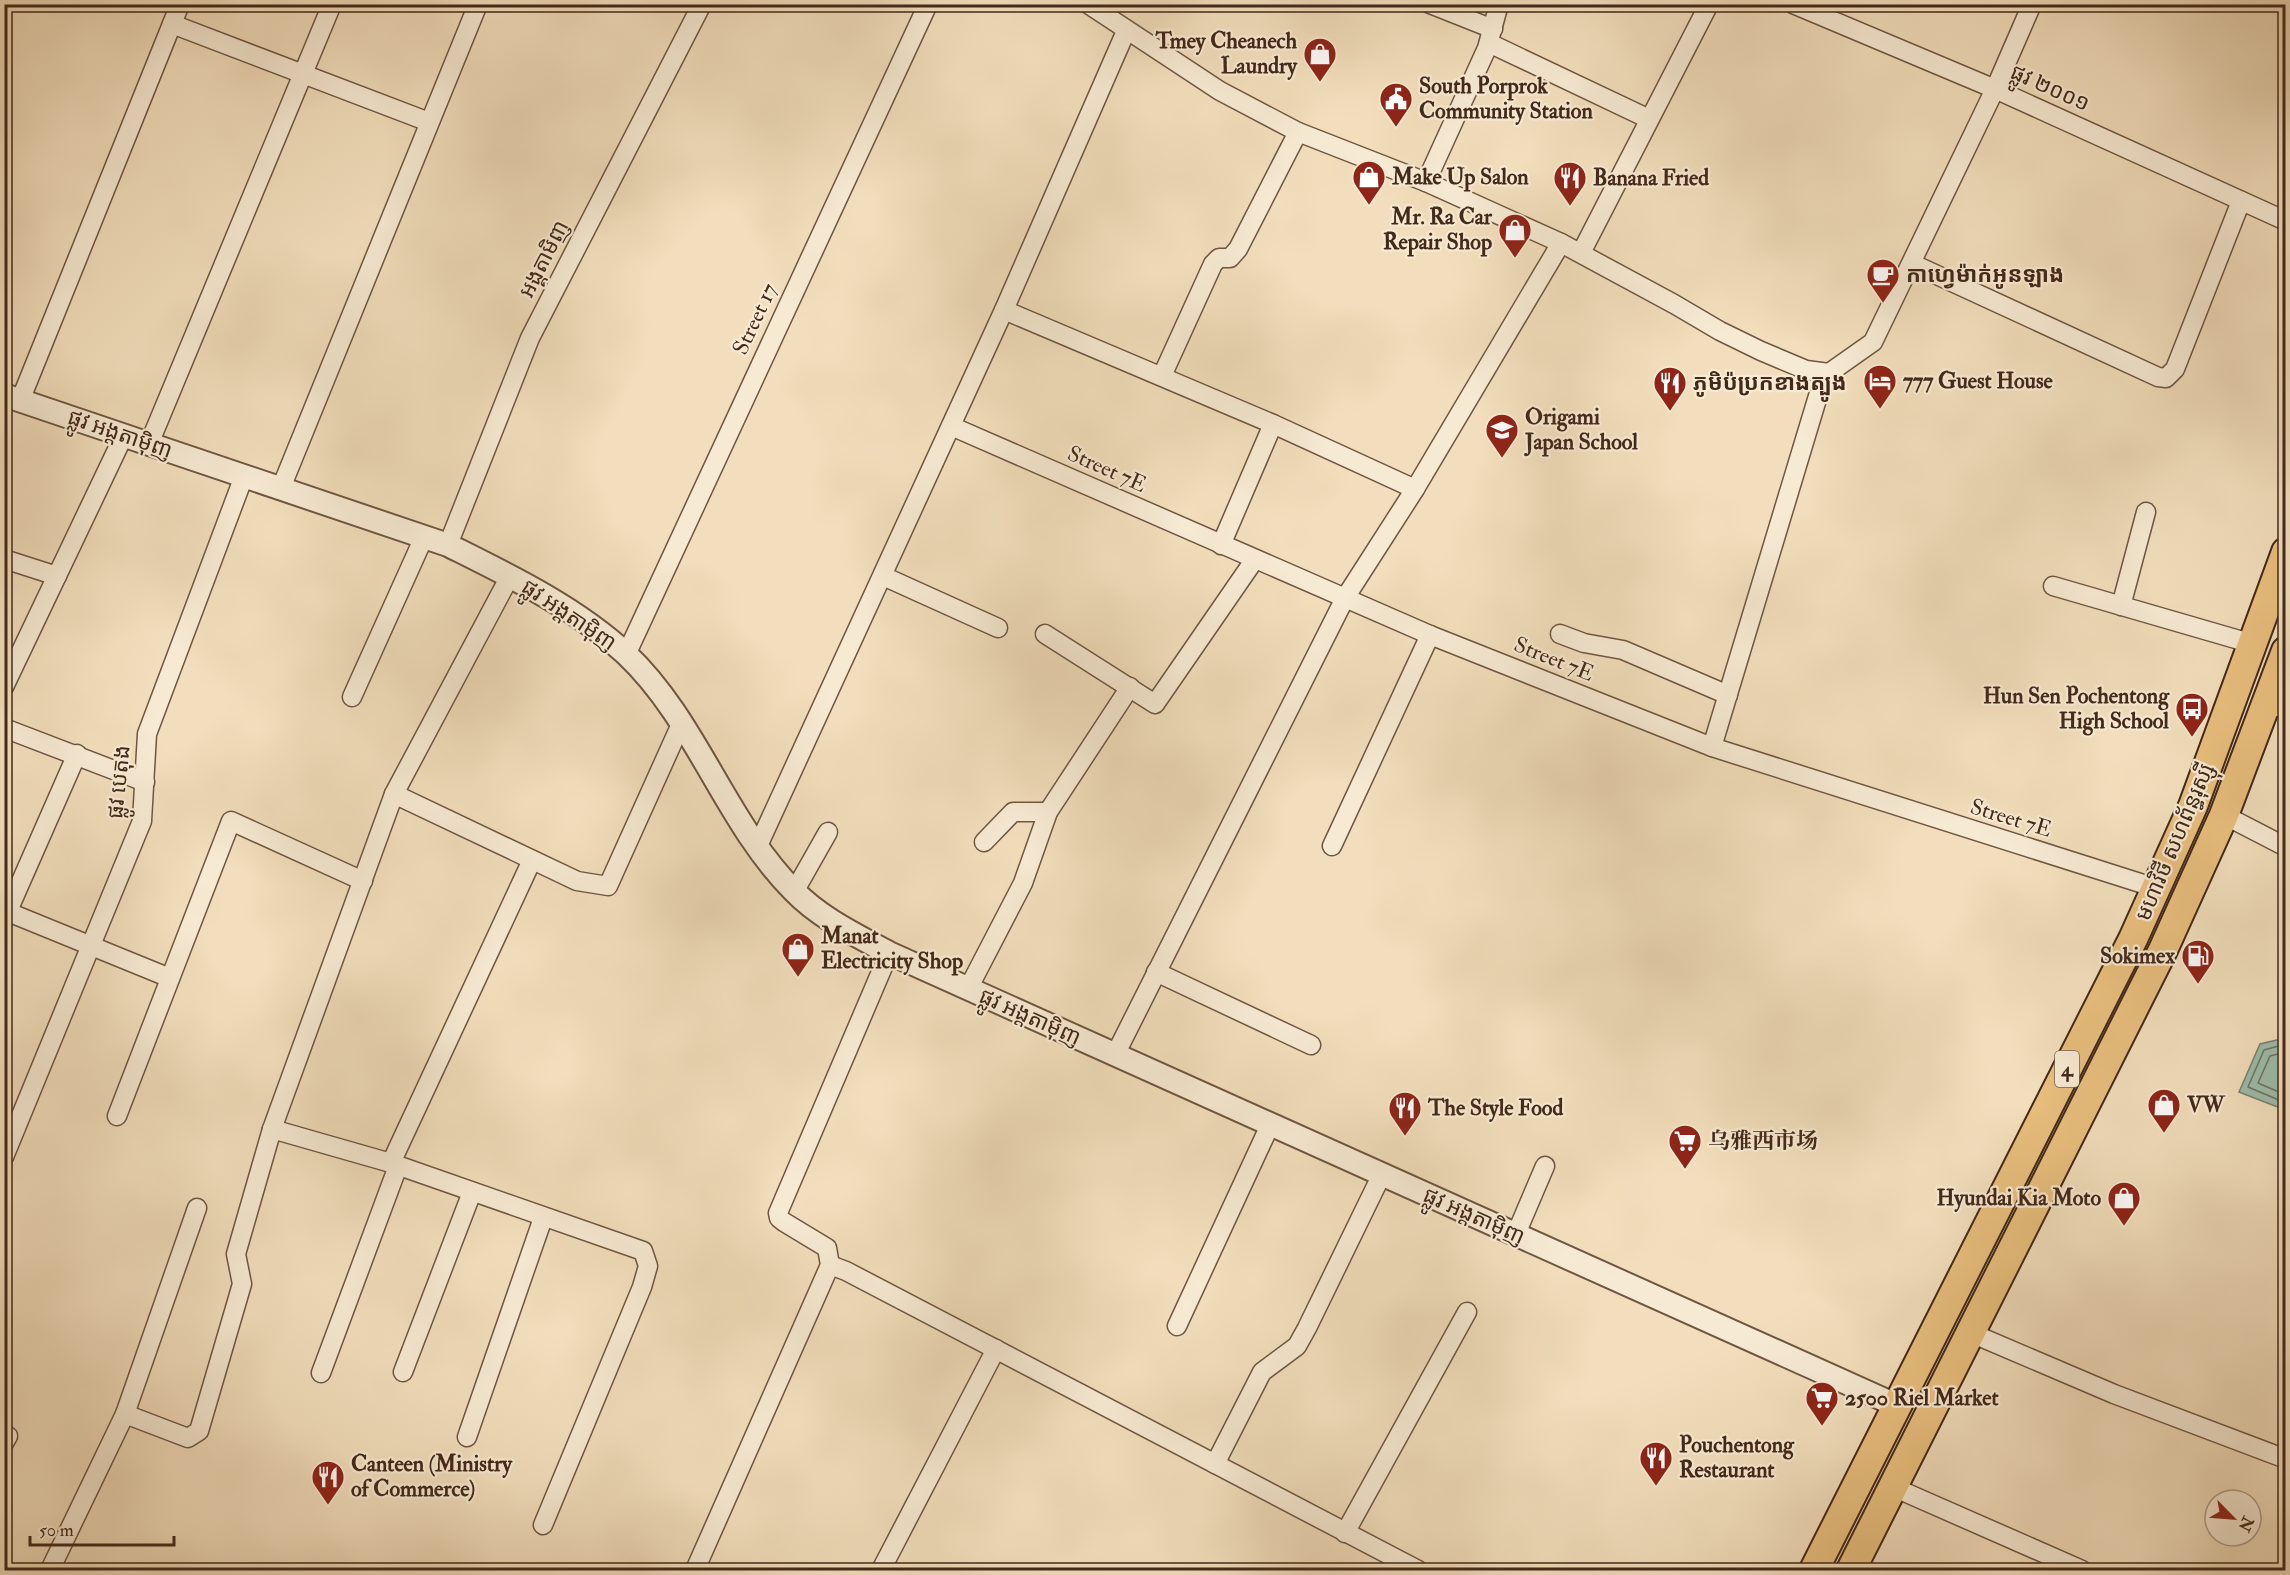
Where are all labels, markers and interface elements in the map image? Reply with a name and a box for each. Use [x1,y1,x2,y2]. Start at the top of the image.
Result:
place label: Tmey Cheanech Laundry [1155,27,1298,81]
shop icon: Tmey Cheanech Laundry [1302,36,1338,83]
street label: ផ្លូវ ២០០១ [2004,58,2094,123]
place label: South Porprok Community Station [1419,72,1593,126]
public building icon: South Porprok Community Station [1378,81,1414,128]
shop icon: Make Up Salon [1351,159,1387,206]
restaurant icon: Banana Fried [1552,160,1588,207]
place label: Make Up Salon [1391,163,1529,192]
place label: Banana Fried [1593,164,1709,192]
place label: Mr. Ra Car Repair Shop [1383,203,1493,257]
shop icon: Mr. Ra Car Repair Shop [1497,212,1533,259]
street label: អង្គតាមិញ [513,216,575,302]
cafe icon: កាហ្វេម៉ាក់អូនឡាង [1865,257,1901,304]
place label: កាហ្វេម៉ាក់អូនឡាង [1906,261,2064,289]
street label: Street 17 [726,279,784,359]
hotel icon: 777 Guest House [1862,363,1898,410]
restaurant icon: ភូមិប៉ប្រកខាងត្បូង [1652,365,1688,412]
place label: 777 Guest House [1903,367,2054,395]
place label: ភូមិប៉ប្រកខាងត្បូង [1693,369,1847,402]
street label: ផ្លូវ អង្តតាម៉ិញ [62,403,176,470]
place label: Origami Japan School [1524,403,1638,457]
school or university icon: Origami Japan School [1484,412,1520,459]
street label: Street 7E [1063,439,1151,499]
street label: ផ្លូវ អង្តតាម៉ិញ [513,573,622,662]
street label: Street 7E [1510,630,1598,688]
place label: Hun Sen Pochentong High School [1983,682,2170,736]
bus stop icon: Hun Sen Pochentong High School [2174,691,2210,738]
street label: ផ្លូវ បេតុង [101,744,142,821]
street label: មហាវិថី សហព័ន្ធរុស្ស៊ី [2129,759,2225,927]
street label: Street 7E [1967,792,2055,844]
place label: Manat Electricity Shop [820,922,963,976]
shop icon: Manat Electricity Shop [780,931,816,978]
fuel station icon: Sokimex [2180,938,2216,985]
place label: Sokimex [2100,942,2175,970]
street label: ផ្លូវ អង្តតាម៉ិញ [972,982,1085,1057]
road number: 4 [2055,1051,2079,1087]
shop icon: VW [2146,1087,2182,1134]
restaurant icon: The Style Food [1387,1090,1423,1137]
place label: VW [2186,1091,2226,1119]
place label: The Style Food [1427,1094,1563,1123]
supermarket icon: 乌雅西市场 [1667,1123,1703,1170]
place label: 乌雅西市场 [1708,1127,1818,1155]
shop icon: Hyundai Kia Moto [2106,1180,2142,1227]
street label: ផ្លូវ អង្តតាម៉ិញ [1416,1181,1529,1256]
place label: Hyundai Kia Moto [1937,1184,2101,1213]
supermarket icon: 2500 Riel Market [1804,1380,1840,1427]
place label: 2500 Riel Market [1845,1384,1999,1412]
place label: Pouchentong Restaurant [1679,1431,1795,1484]
restaurant icon: Pouchentong Restaurant [1638,1440,1674,1487]
place label: Canteen (Ministry of Commerce) [351,1450,513,1503]
restaurant icon: Canteen (Ministry of Commerce) [310,1459,346,1506]
north arrow [2203,1488,2263,1548]
scale bar [30,1509,174,1547]
text: N [2233,1512,2258,1535]
text: 50 m [39,1519,74,1542]

